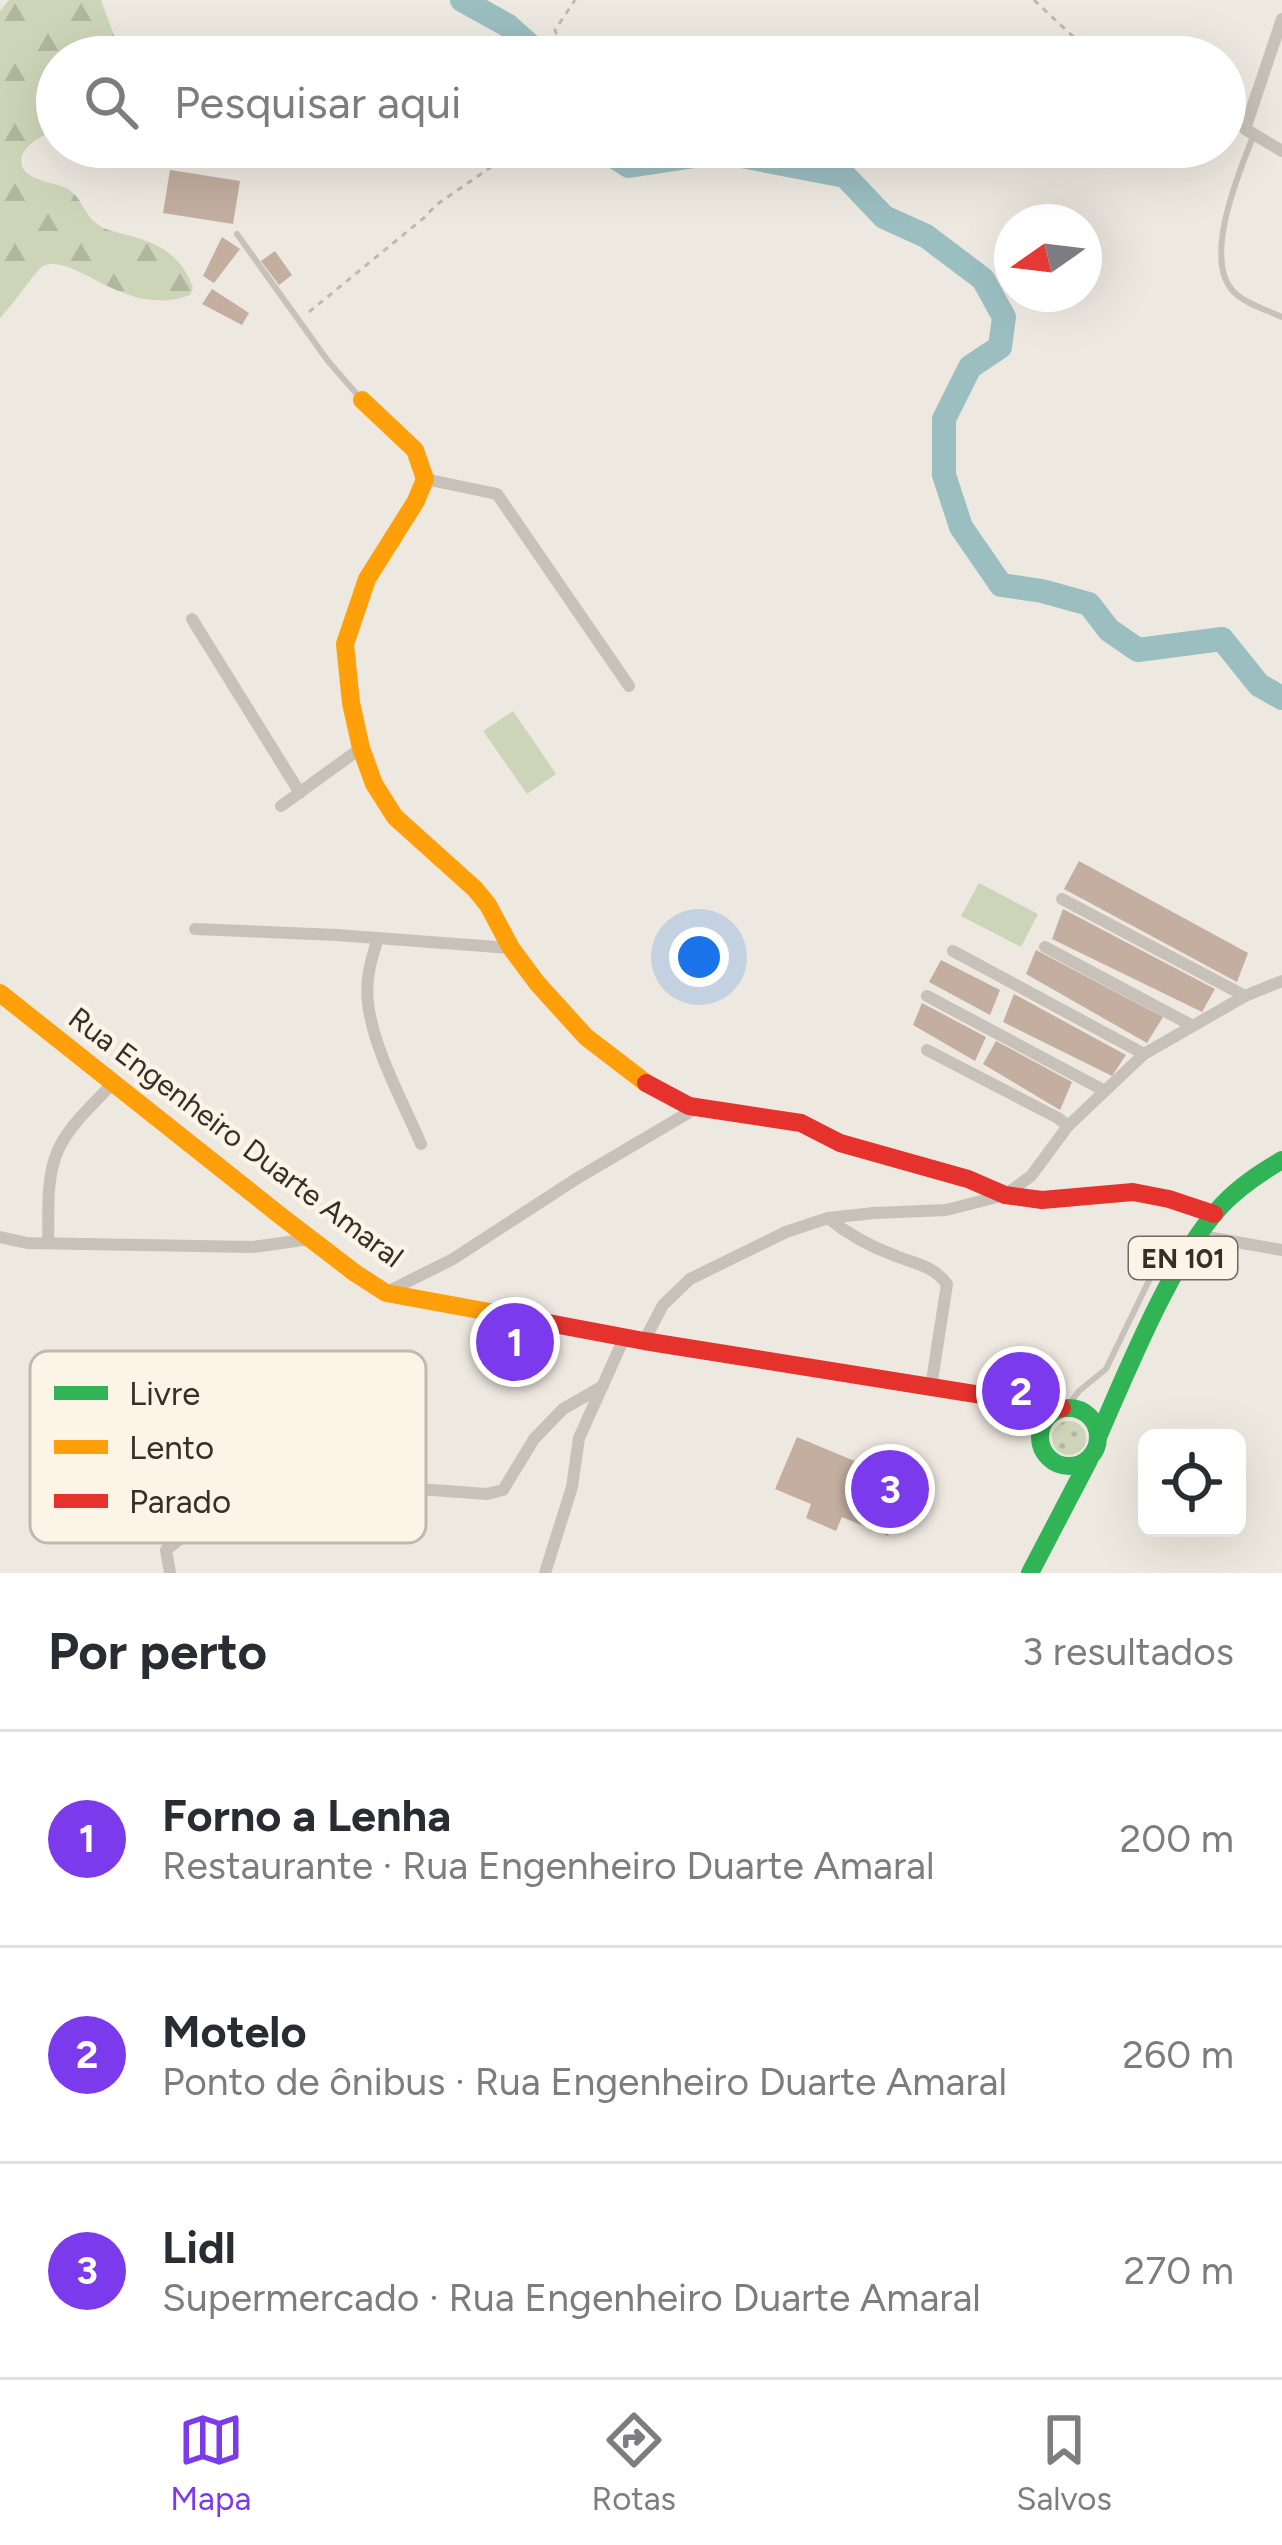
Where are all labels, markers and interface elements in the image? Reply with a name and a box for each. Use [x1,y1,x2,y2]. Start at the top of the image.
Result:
search box [36,36,1246,168]
icon: search [78,69,144,135]
text: Pesquisar aqui [174,75,461,129]
north arrow [994,204,1102,312]
your location [669,927,729,987]
street label: Rua Engenheiro Duarte Amaral [61,999,411,1275]
road number: EN 101 [1129,1237,1237,1279]
pin: 1 [476,1297,554,1387]
pin: 2 [982,1346,1060,1436]
legend [30,1351,426,1543]
text: Livre [129,1374,200,1413]
text: Lento [129,1428,214,1467]
map controls [1138,1429,1246,1537]
button: locate [1138,1429,1246,1537]
pin: 3 [851,1444,929,1534]
text: Parado [129,1482,231,1521]
text: Por perto [48,1621,267,1682]
text: 3 resultados [1022,1628,1234,1675]
text: Forno a Lenha [162,1788,451,1842]
text: 1 [79,1815,95,1862]
text: 200 m [1119,1815,1234,1862]
text: Restaurante · Rua Engenheiro Duarte Amaral [162,1842,935,1889]
text: Motelo [162,2004,307,2058]
text: 2 [76,2031,98,2078]
text: 260 m [1122,2031,1234,2078]
text: Ponto de ônibus · Rua Engenheiro Duarte Amaral [162,2058,1007,2105]
text: Lidl [162,2220,236,2274]
text: 3 [76,2247,98,2294]
text: 270 m [1123,2247,1234,2294]
text: Supermercado · Rua Engenheiro Duarte Amaral [162,2274,981,2321]
tab: Mapa [170,2407,251,2518]
tab: Rotas [592,2407,676,2518]
tab: Salvos [1016,2407,1112,2518]

